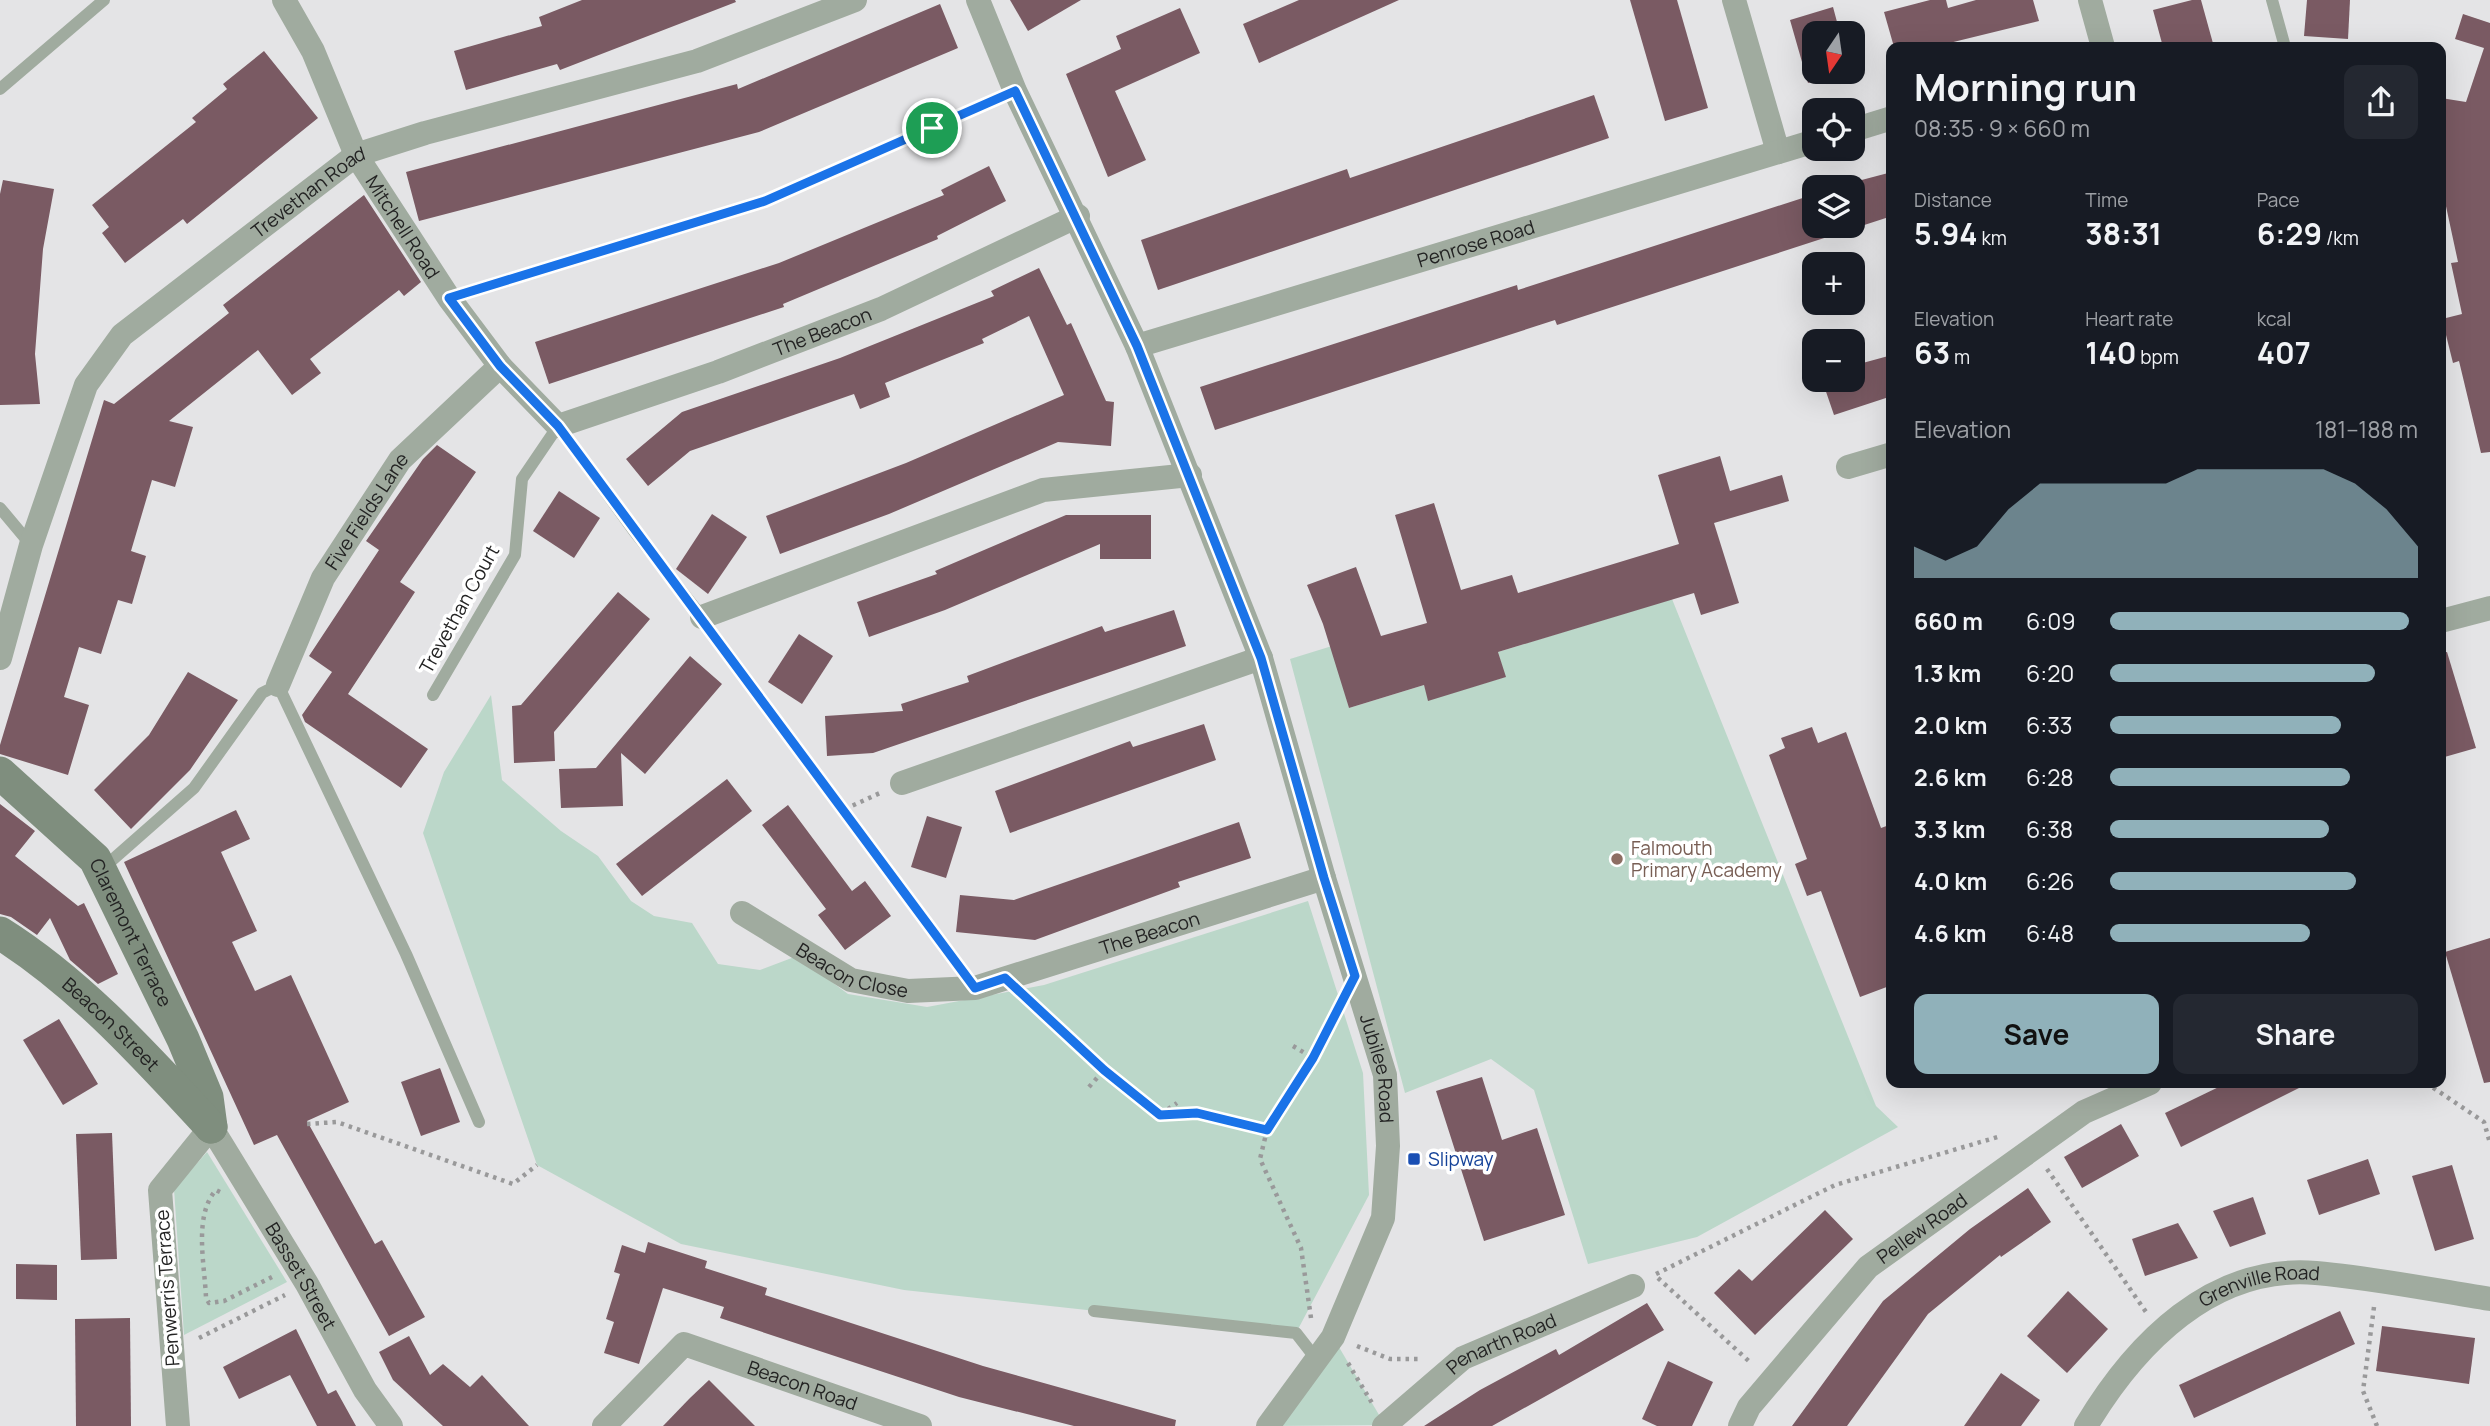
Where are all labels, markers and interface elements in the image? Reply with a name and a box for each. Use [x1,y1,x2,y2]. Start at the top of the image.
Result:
north arrow [1802,21,1866,84]
map controls [1802,21,1865,392]
text: Morning run [1914,60,2137,112]
button: share [2344,65,2418,139]
pin [902,98,962,158]
button: locate [1802,98,1865,161]
icon: arrive [913,109,951,147]
text: 08:35 · 9 × 660 m [1914,112,2090,144]
street label: Trevethan Road [246,140,368,244]
street label: Mitchell Road [360,170,446,284]
button: layers [1802,175,1865,238]
text: Distance [1914,187,1992,213]
text: Time [2085,187,2128,213]
text: Pace [2257,187,2300,213]
text: 5.94 [1914,213,1978,254]
text: 38:31 [2085,213,2162,254]
text: 6:29 [2257,213,2322,254]
street label: Penrose Road [1414,214,1538,274]
text: km [1978,225,2007,251]
text: /km [2322,225,2359,251]
button: + [1802,252,1865,315]
street label: The Beacon [769,301,875,362]
text: Elevation [1914,306,1994,332]
text: Heart rate [2085,306,2173,332]
text: kcal [2257,306,2291,332]
button: − [1802,329,1865,392]
text: 63 [1914,332,1950,373]
text: 140 [2085,332,2136,373]
text: 407 [2257,332,2311,373]
text: m [1950,344,1970,370]
text: bpm [2136,344,2179,370]
text: Elevation [1914,413,2011,445]
text: 181–188 m [2315,413,2418,445]
street label: Five Fields Lane [319,446,414,575]
street label: Trevethan Court [413,540,505,678]
text: 660 m [1914,605,1983,637]
text: 6:09 [2026,605,2075,637]
text: 1.3 km [1914,657,1981,689]
text: 6:20 [2026,657,2074,689]
text: 2.0 km [1914,709,1987,741]
text: 6:33 [2026,709,2073,741]
text: 2.6 km [1914,761,1987,793]
text: 6:28 [2026,761,2074,793]
text: 3.3 km [1914,813,1985,845]
text: 6:38 [2026,813,2073,845]
place label: Falmouth Primary Academy [1631,835,1782,883]
marker: Falmouth Primary Academy [1609,851,1625,867]
street label: Claremont Terrace [84,854,178,1011]
text: 4.0 km [1914,865,1987,897]
text: 6:26 [2026,865,2075,897]
street label: The Beacon [1096,905,1203,961]
text: 4.6 km [1914,917,1986,949]
text: 6:48 [2026,917,2074,949]
street label: Beacon Close [791,936,910,1004]
street label: Beacon Street [57,971,165,1077]
button: Save [1914,994,2159,1074]
button: Share [2173,994,2418,1074]
street label: Jubilee Road [1354,1011,1400,1123]
place label: Slipway [1428,1146,1493,1172]
marker: Slipway [1406,1151,1422,1167]
street label: Pellew Road [1871,1187,1972,1270]
street label: Penwerris Terrace [149,1209,185,1367]
street label: Basset Street [259,1217,343,1335]
street label: Grenville Road [2194,1259,2321,1313]
street label: Penarth Road [1440,1307,1560,1380]
street label: Beacon Road [744,1354,861,1416]

